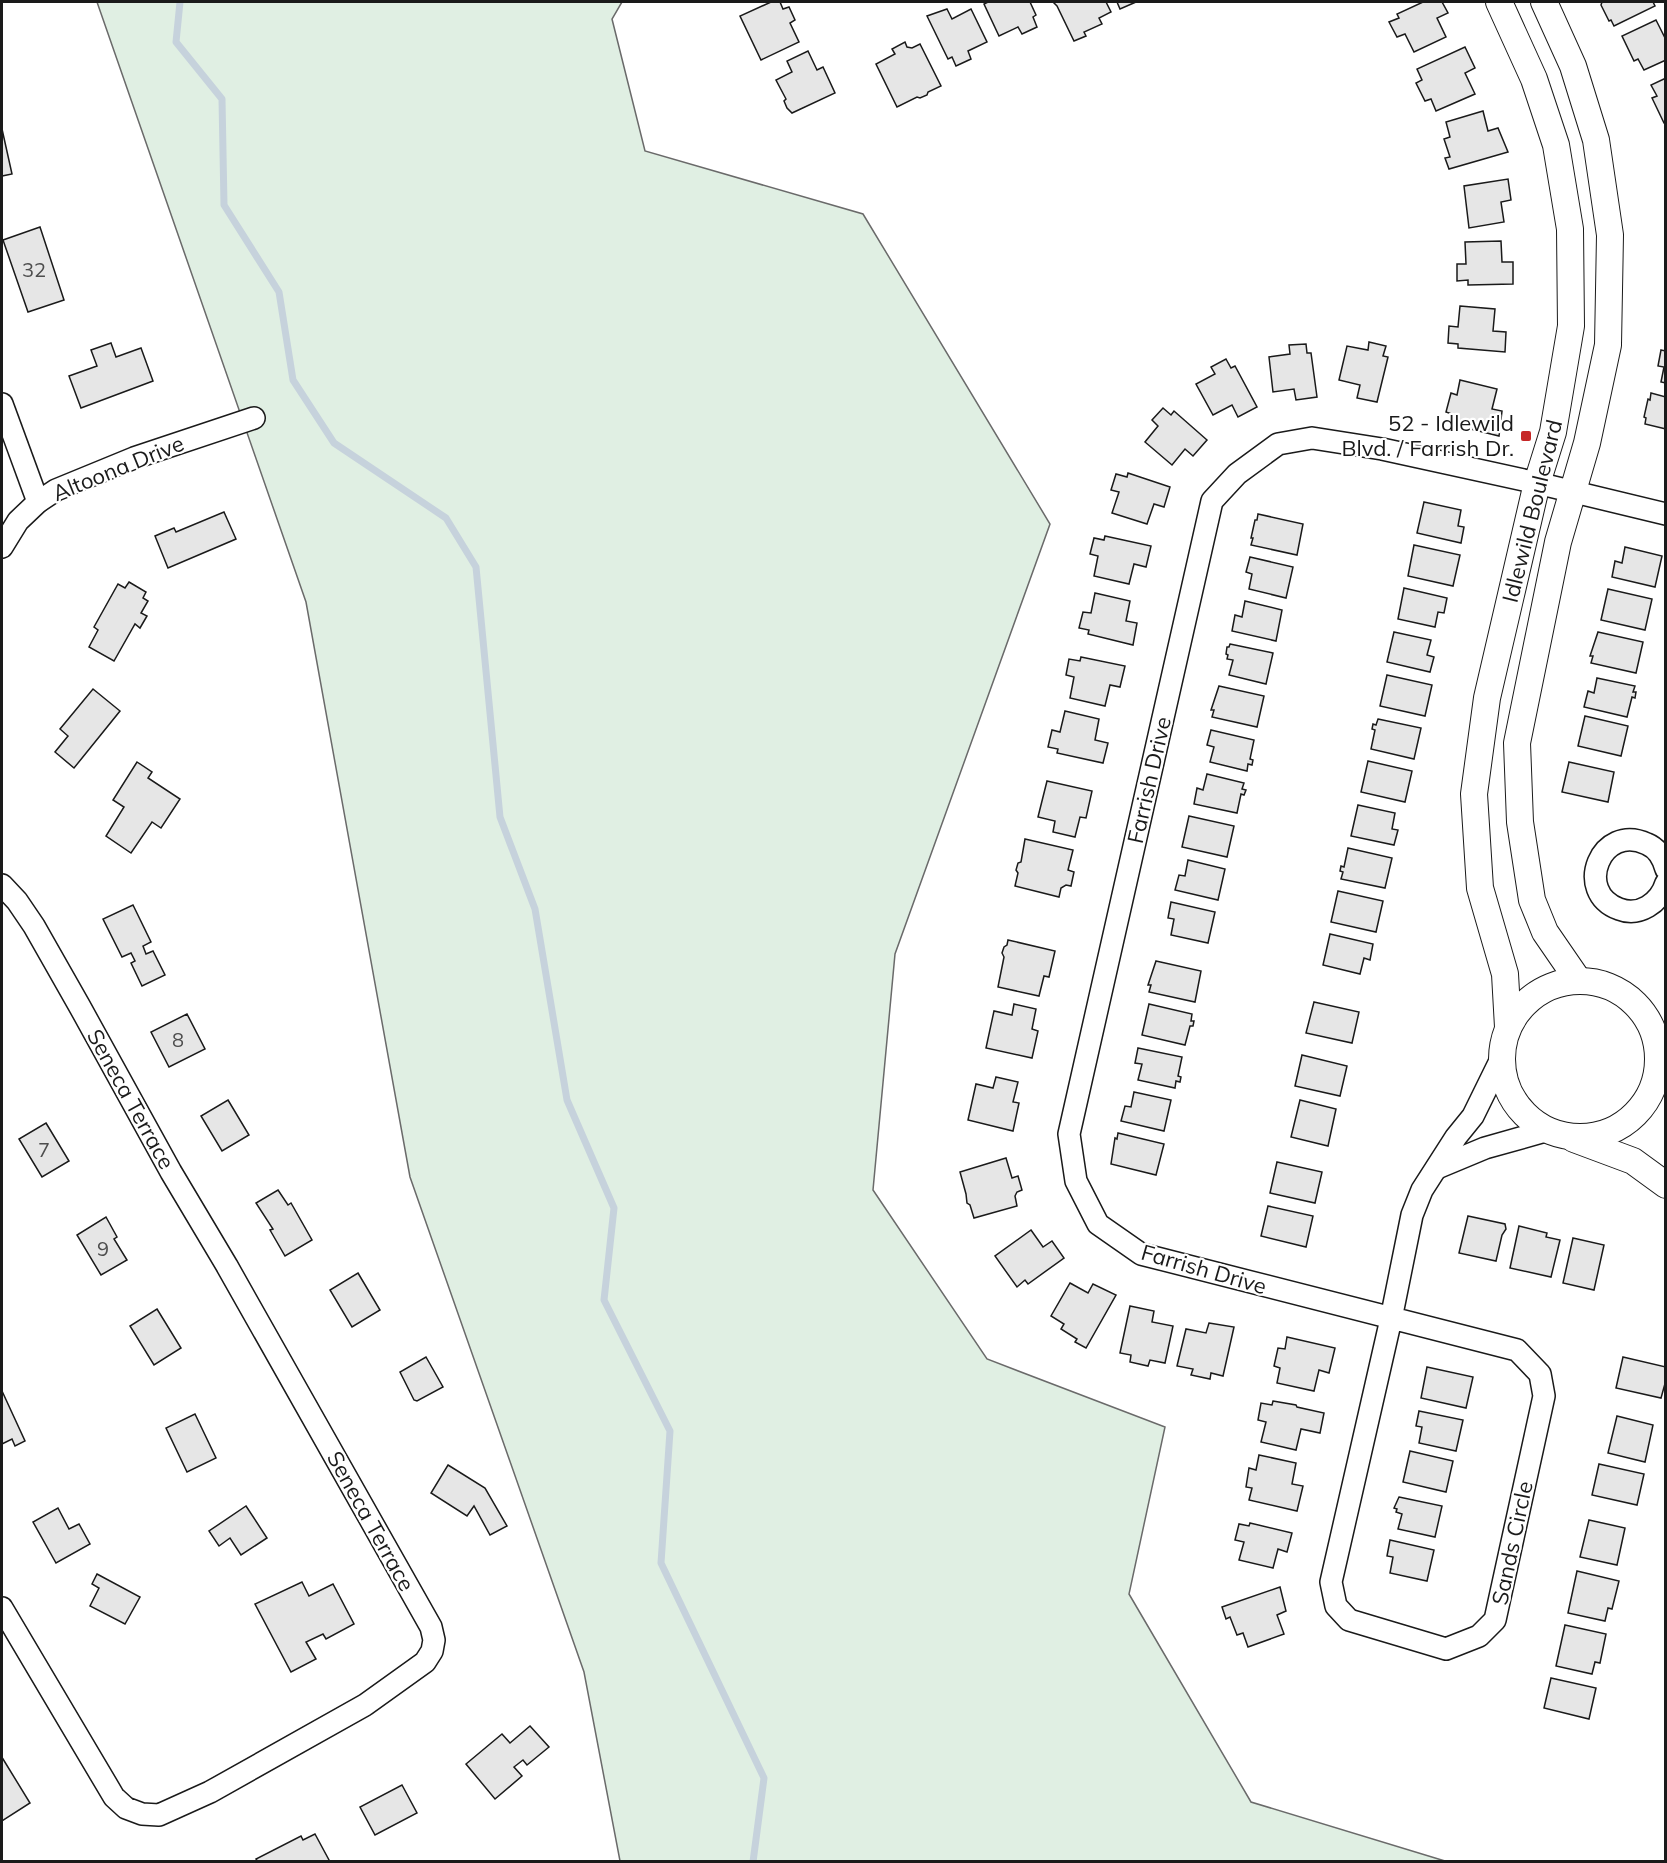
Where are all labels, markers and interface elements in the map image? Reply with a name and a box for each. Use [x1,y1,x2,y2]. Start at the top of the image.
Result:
house number: 32 [22,257,46,282]
place label: 52 - Idlewild Blvd. / Farrish Dr. [1341,409,1514,462]
street label: Idlewild Boulevard [1496,417,1568,605]
street label: Altoona Drive [48,429,188,507]
marker: 52 - Idlewild Blvd. / Farrish Dr. [1519,429,1533,443]
street label: Farrish Drive [1121,714,1177,846]
street label: Seneca Terrace [81,1024,181,1174]
house number: 8 [172,1027,184,1052]
house number: 7 [38,1137,50,1162]
house number: 9 [97,1236,109,1261]
street label: Farrish Drive [1138,1238,1270,1300]
street label: Seneca Terrace [321,1446,421,1596]
street label: Sands Circle [1485,1479,1539,1607]

